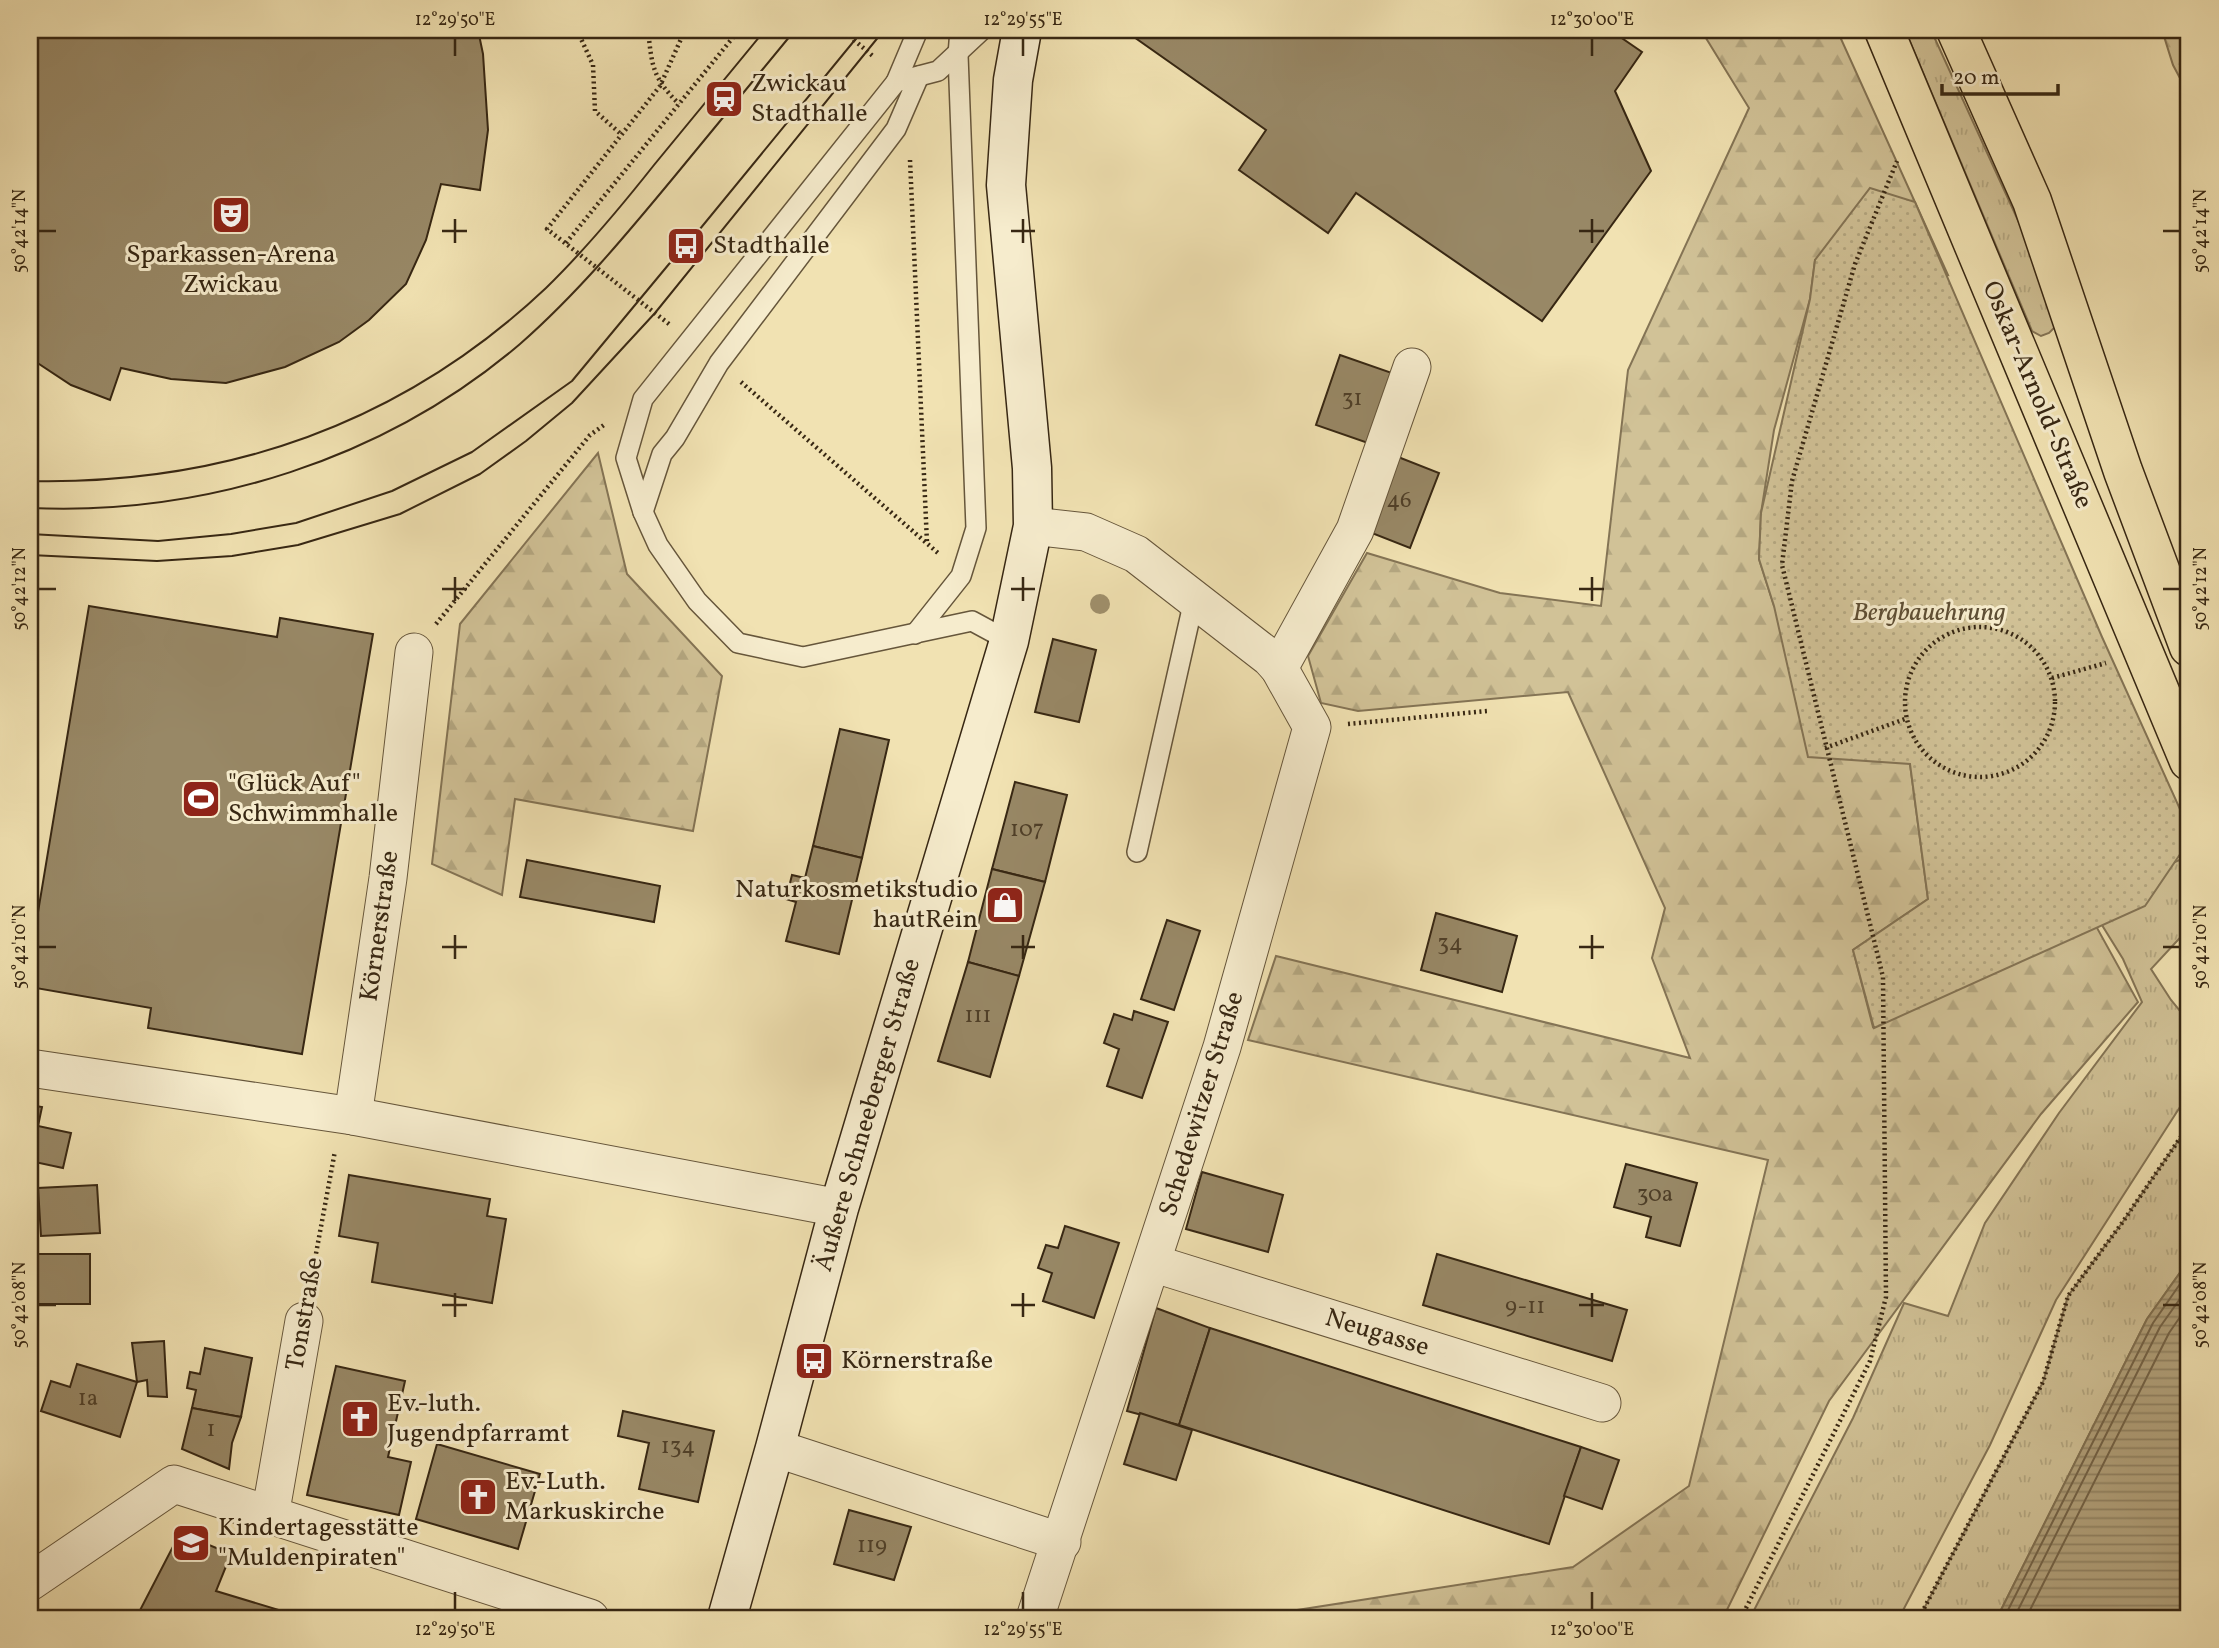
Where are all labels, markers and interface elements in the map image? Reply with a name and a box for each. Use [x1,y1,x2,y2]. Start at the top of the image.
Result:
text: 12°29'50"E [415,8,495,33]
text: 12°29'55"E [983,8,1063,33]
text: 12°30'00"E [1550,8,1634,33]
scale bar [1942,52,2058,96]
text: 20 m [1953,64,1999,93]
place label: Zwickau Stadthalle [751,66,868,132]
station icon: Zwickau Stadthalle [703,78,745,120]
text: 50°42'14"N [8,189,33,273]
text: 50°42'14"N [2189,189,2214,273]
theatre icon: Sparkassen-Arena Zwickau [210,194,252,236]
bus stop icon: Stadthalle [665,225,707,267]
place label: Stadthalle [713,228,830,264]
place label: Sparkassen-Arena Zwickau [126,237,336,303]
street label: Oskar-Arnold-Straße [1973,276,2101,514]
house number: 31 [1342,383,1362,415]
house number: 46 [1386,485,1412,517]
text: 50°42'12"N [8,547,33,631]
text: 50°42'12"N [2189,547,2214,631]
park label: Bergbauehrung [1852,595,2006,631]
place label: "Glück Auf" Schwimmhalle [228,766,398,832]
sports icon: "Glück Auf" Schwimmhalle [180,778,222,820]
house number: 107 [1010,814,1044,846]
street label: Körnerstraße [352,848,408,1004]
place label: Naturkosmetikstudio hautRein [735,872,978,938]
shop icon: Naturkosmetikstudio hautRein [984,884,1026,926]
text: 50°42'10"N [8,905,33,989]
text: 50°42'10"N [2189,905,2214,989]
house number: 34 [1437,928,1463,960]
street label: Äußere Schneeberger Straße [806,954,930,1276]
street label: Schedewitzer Straße [1151,987,1253,1221]
house number: 111 [965,1000,991,1032]
house number: 30a [1637,1179,1673,1211]
street label: Tonstraße [277,1254,333,1374]
text: 50°42'08"N [8,1262,33,1348]
text: 50°42'08"N [2189,1262,2214,1348]
house number: 9-11 [1505,1291,1545,1323]
street label: Neugasse [1321,1300,1433,1366]
bus stop icon: Körnerstraße [793,1340,835,1382]
place label: Körnerstraße [841,1343,993,1379]
house number: 1a [78,1383,98,1415]
place label: Ev.-luth. Jugendpfarramt [387,1386,570,1452]
church icon: Ev.-luth. Jugendpfarramt [339,1398,381,1440]
house number: 1 [207,1414,215,1446]
house number: 134 [661,1431,695,1463]
place label: Ev.-Luth. Markuskirche [505,1464,665,1530]
church icon: Ev.-Luth. Markuskirche [457,1476,499,1518]
place label: Kindertagesstätte "Muldenpiraten" [218,1510,419,1576]
school or university icon: Kindertagesstätte "Muldenpiraten" [170,1522,212,1564]
house number: 119 [857,1530,887,1562]
text: 12°29'50"E [415,1618,495,1643]
text: 12°29'55"E [983,1618,1063,1643]
text: 12°30'00"E [1550,1618,1634,1643]

